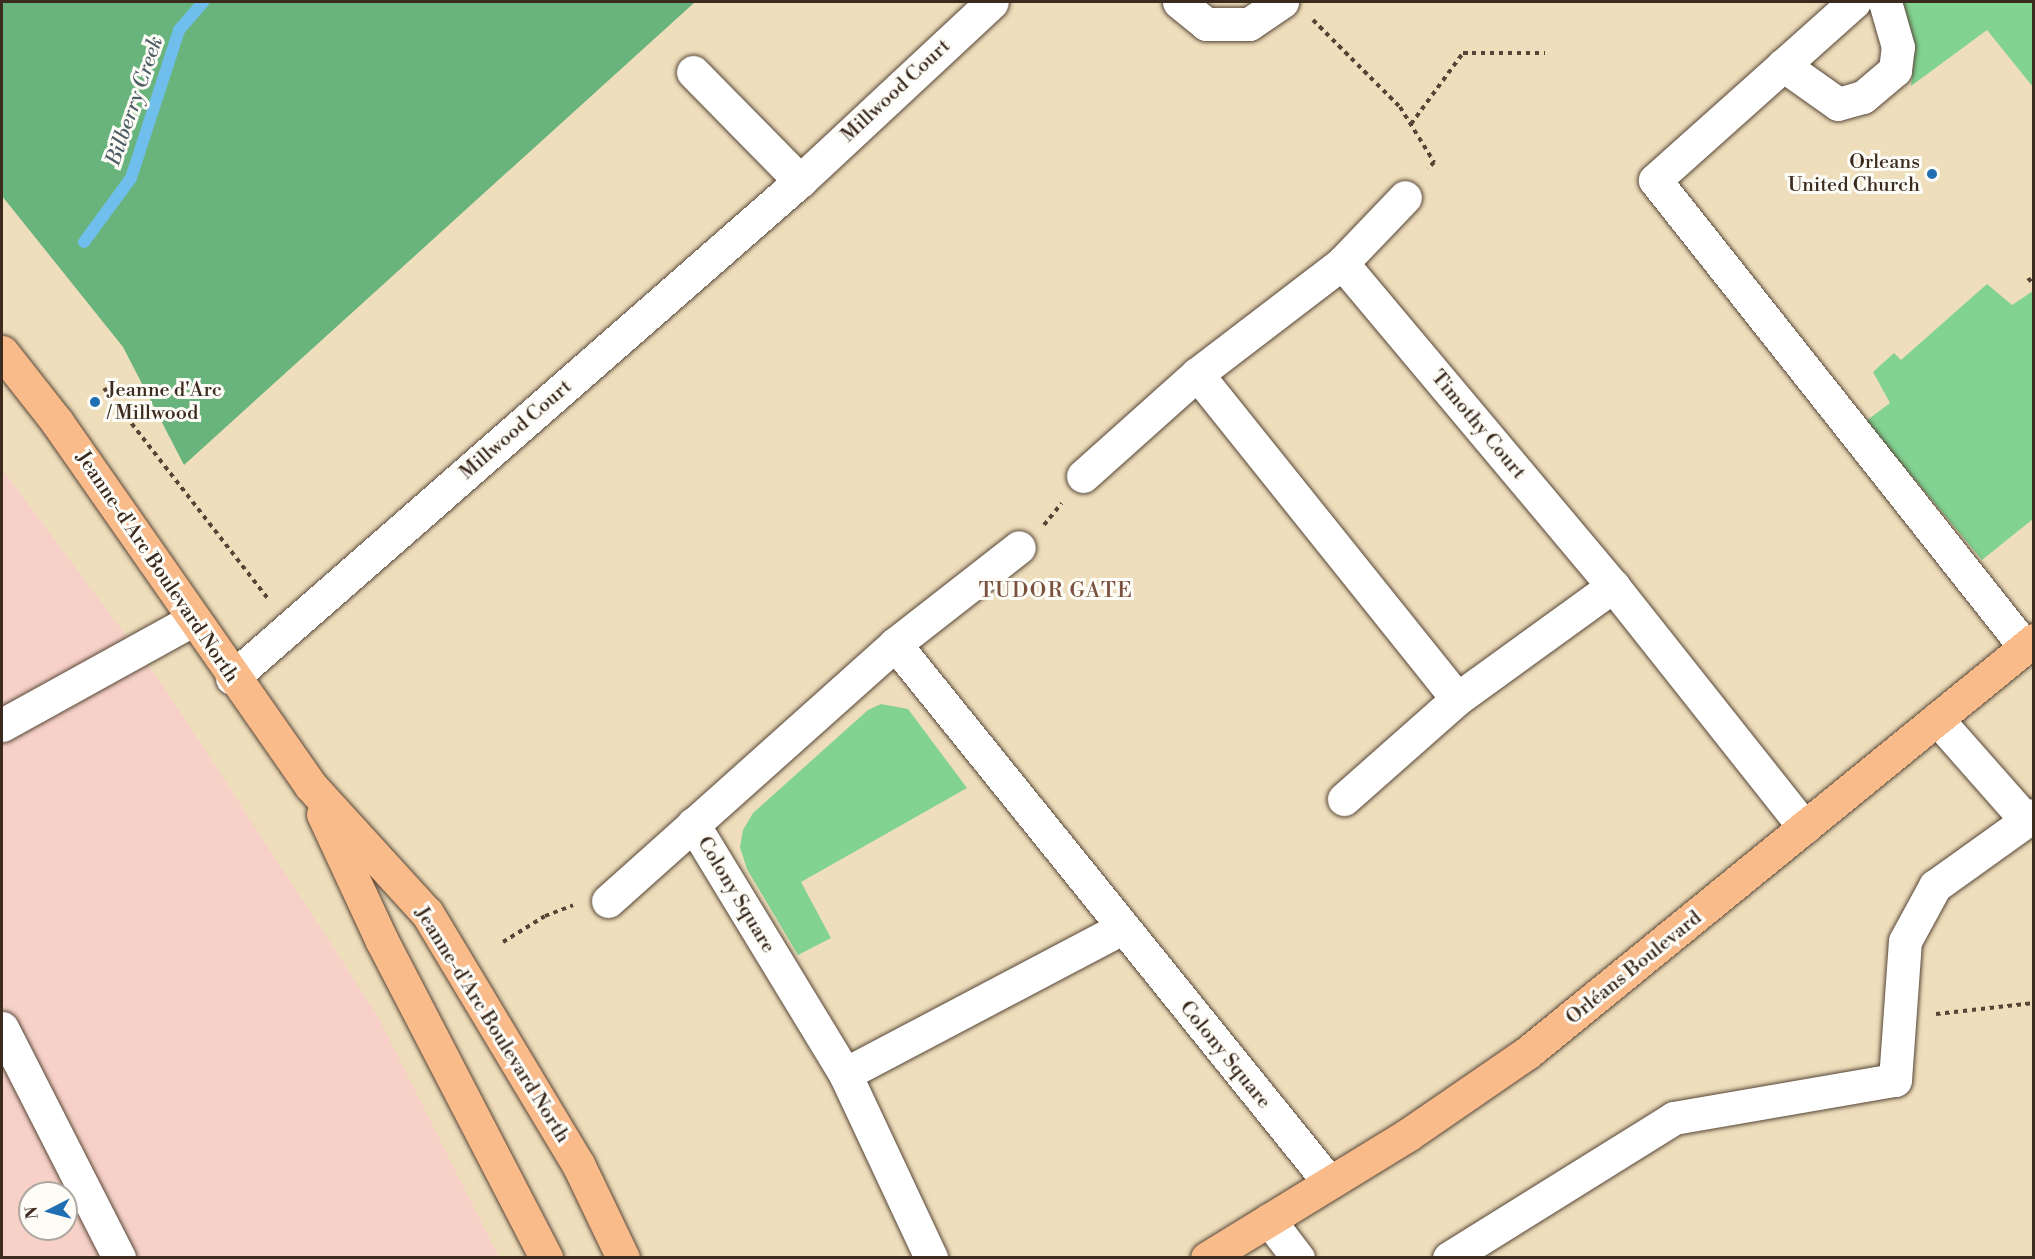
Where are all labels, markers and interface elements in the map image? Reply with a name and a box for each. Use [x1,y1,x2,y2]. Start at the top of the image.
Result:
water label: Bilberry Creek [101,33,169,169]
street label: Millwood Court [837,34,955,148]
place label: Orleans United Church [1788,150,1920,197]
marker: Orleans United Church [1925,167,1939,181]
street label: Timothy Court [1426,366,1530,484]
street label: Millwood Court [455,375,577,485]
place label: Jeanne d'Arc / Millwood [107,378,222,425]
marker: Jeanne d'Arc / Millwood [88,395,102,409]
street label: Jeanne-d'Arc Boulevard North [71,447,243,687]
district label: TUDOR GATE [979,578,1133,604]
street label: Colony Square [692,832,780,958]
street label: Jeanne-d'Arc Boulevard North [409,903,575,1147]
street label: Orléans Boulevard [1561,906,1707,1030]
street label: Colony Square [1174,996,1276,1114]
north arrow [18,1181,78,1241]
text: N [21,1205,43,1220]

